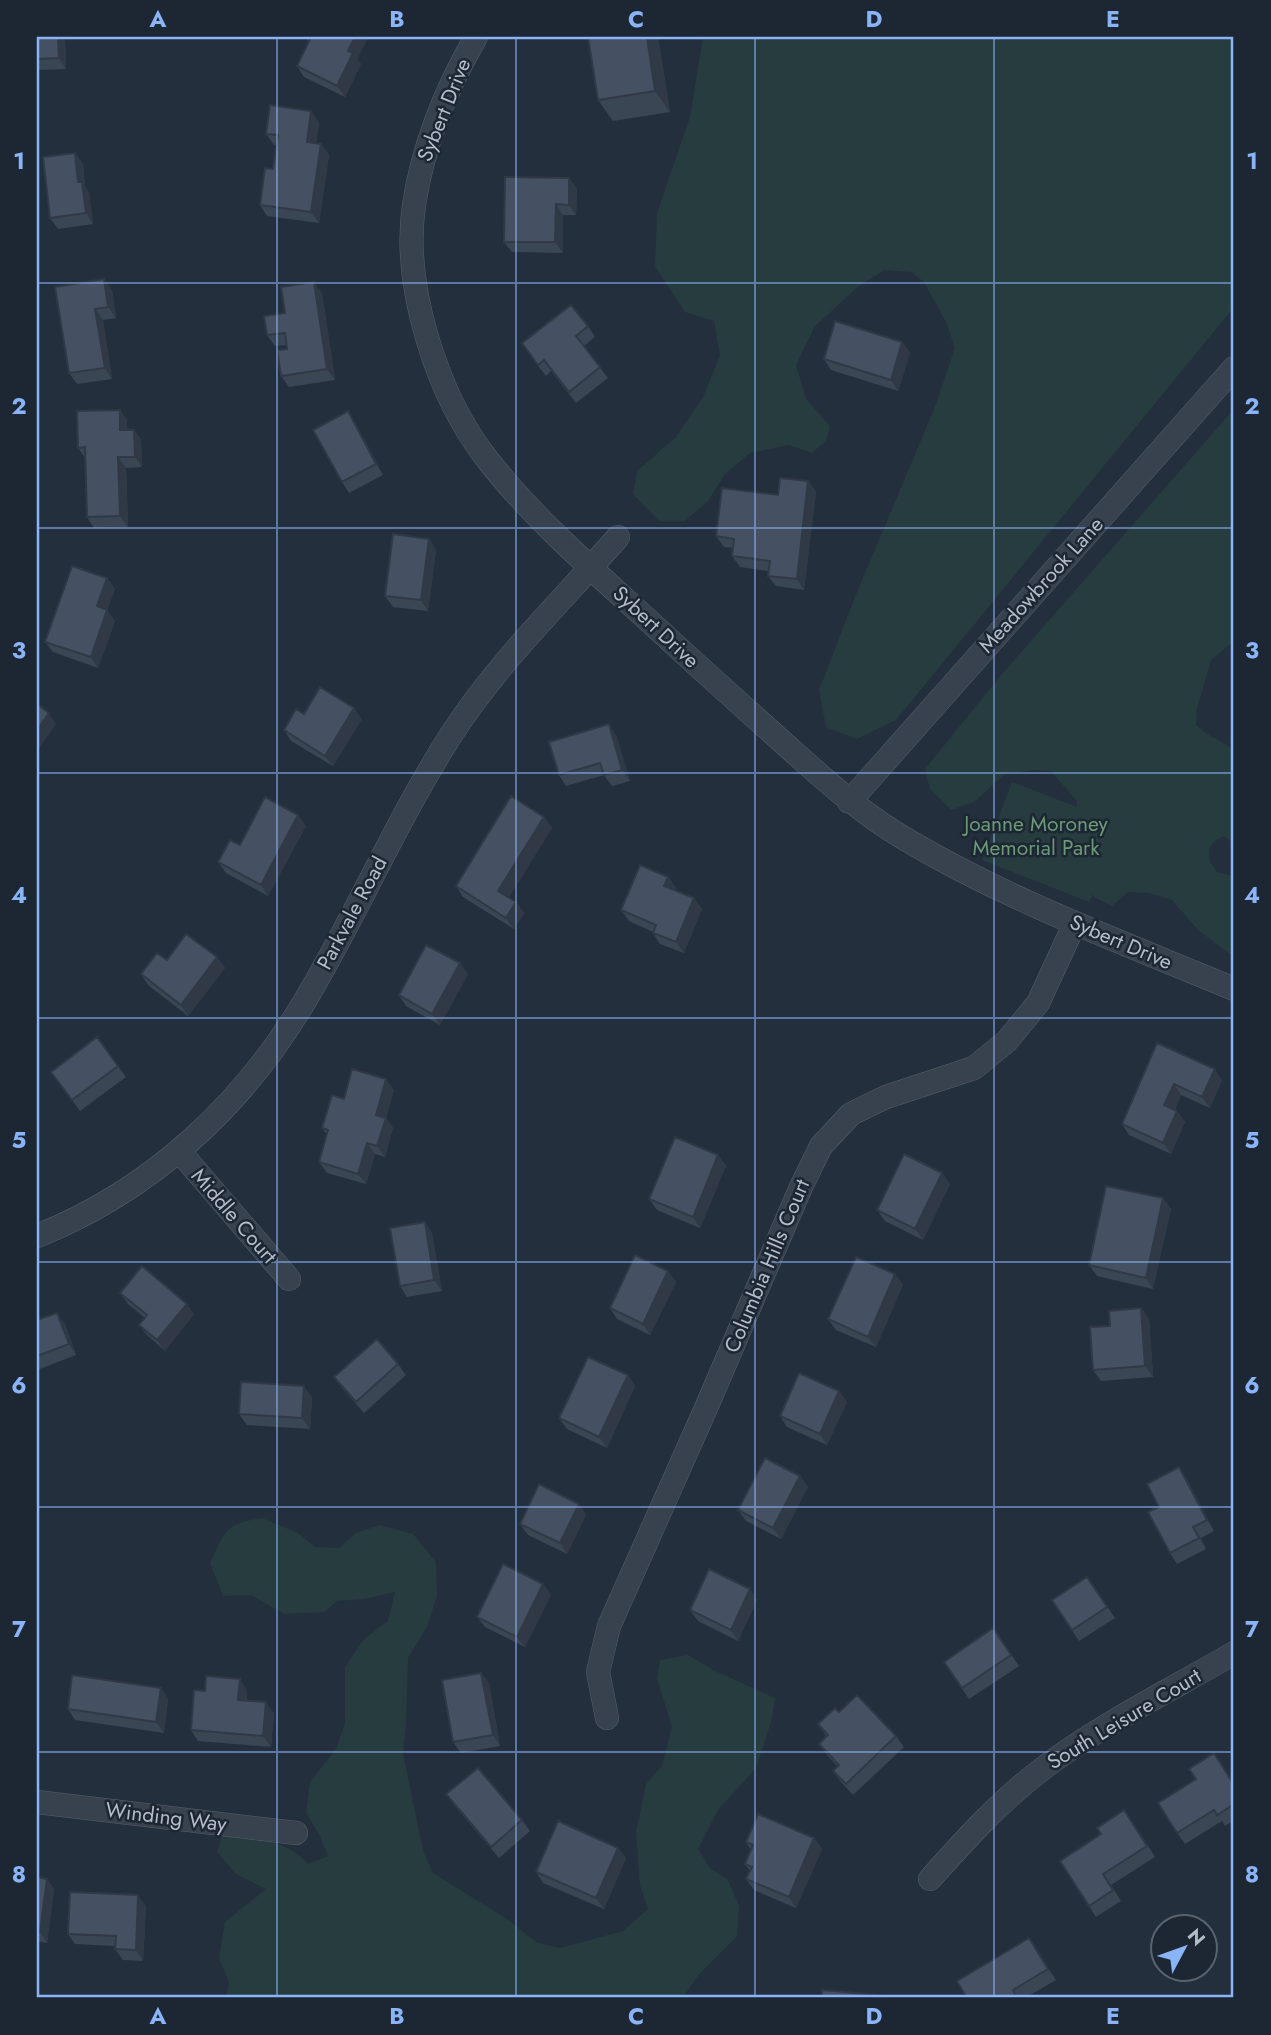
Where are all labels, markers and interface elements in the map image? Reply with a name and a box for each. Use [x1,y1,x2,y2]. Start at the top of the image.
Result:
text: A [149,2,167,36]
text: B [389,2,405,36]
text: C [628,2,644,36]
text: D [866,2,883,36]
text: E [1106,2,1120,36]
street label: Sybert Drive [410,54,478,166]
text: 1 [13,144,25,178]
text: 1 [1246,144,1258,178]
text: 2 [11,389,27,423]
text: 2 [1244,389,1260,423]
street label: Meadowbrook Lane [972,510,1110,660]
street label: Sybert Drive [606,579,706,675]
text: 3 [12,633,26,667]
text: 3 [1245,633,1259,667]
park label: Joanne Moroney Memorial Park [961,809,1108,863]
street label: Parkvale Road [310,851,394,975]
text: 4 [11,878,27,912]
text: 4 [1244,878,1260,912]
street label: Sybert Drive [1065,907,1177,977]
text: 5 [12,1123,26,1157]
text: 5 [1245,1123,1259,1157]
street label: Middle Court [184,1162,284,1270]
street label: Columbia Hills Court [717,1175,817,1357]
text: 6 [11,1368,27,1402]
text: 6 [1244,1368,1260,1402]
text: 7 [12,1612,26,1646]
text: 7 [1245,1612,1259,1646]
street label: South Leisure Court [1041,1661,1207,1777]
street label: Winding Way [104,1795,229,1839]
text: 8 [12,1857,26,1891]
text: 8 [1245,1857,1259,1891]
north arrow [1148,1912,1218,1982]
text: N [1181,1923,1212,1952]
text: A [149,1999,167,2033]
text: B [389,1999,405,2033]
text: C [628,1999,644,2033]
text: D [866,1999,883,2033]
text: E [1106,1999,1120,2033]

